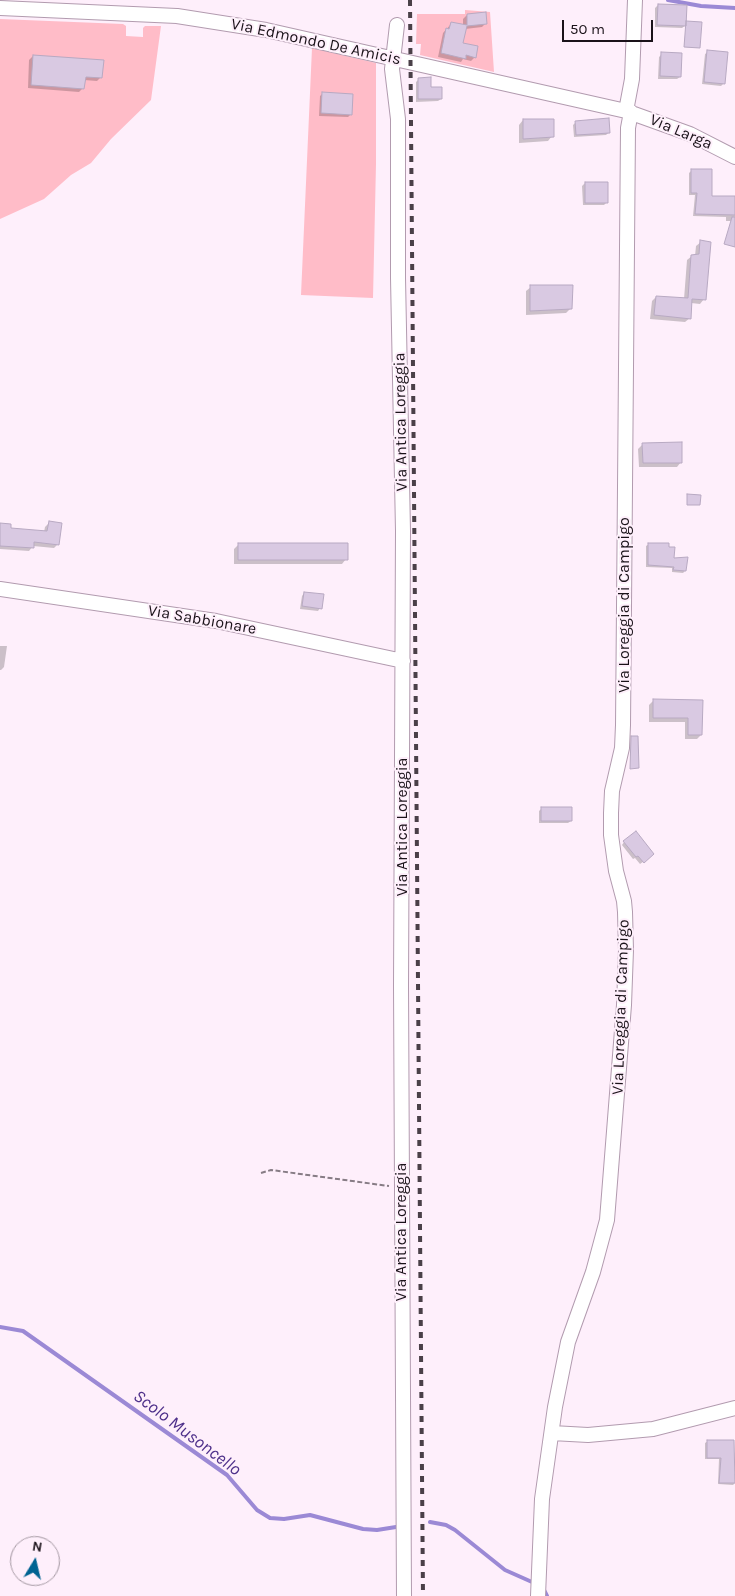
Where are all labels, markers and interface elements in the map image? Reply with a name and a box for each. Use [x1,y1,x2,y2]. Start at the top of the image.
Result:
scale bar [565,10,656,42]
street label: Via Edmondo De Amicis [229,15,403,69]
text: 50 m [570,20,605,38]
street label: Via Larga [647,110,715,154]
street label: Via Antica Loreggia [390,352,412,492]
street label: Via Loreggia di Campigo [614,517,634,693]
street label: Via Sabbionare [146,601,258,639]
street label: Via Antica Loreggia [392,758,412,896]
street label: Via Loreggia di Campigo [608,919,634,1095]
street label: Via Antica Loreggia [391,1163,411,1301]
water label: Scolo Musoncello [129,1385,245,1481]
north arrow [10,1536,60,1586]
text: N [31,1537,44,1556]

